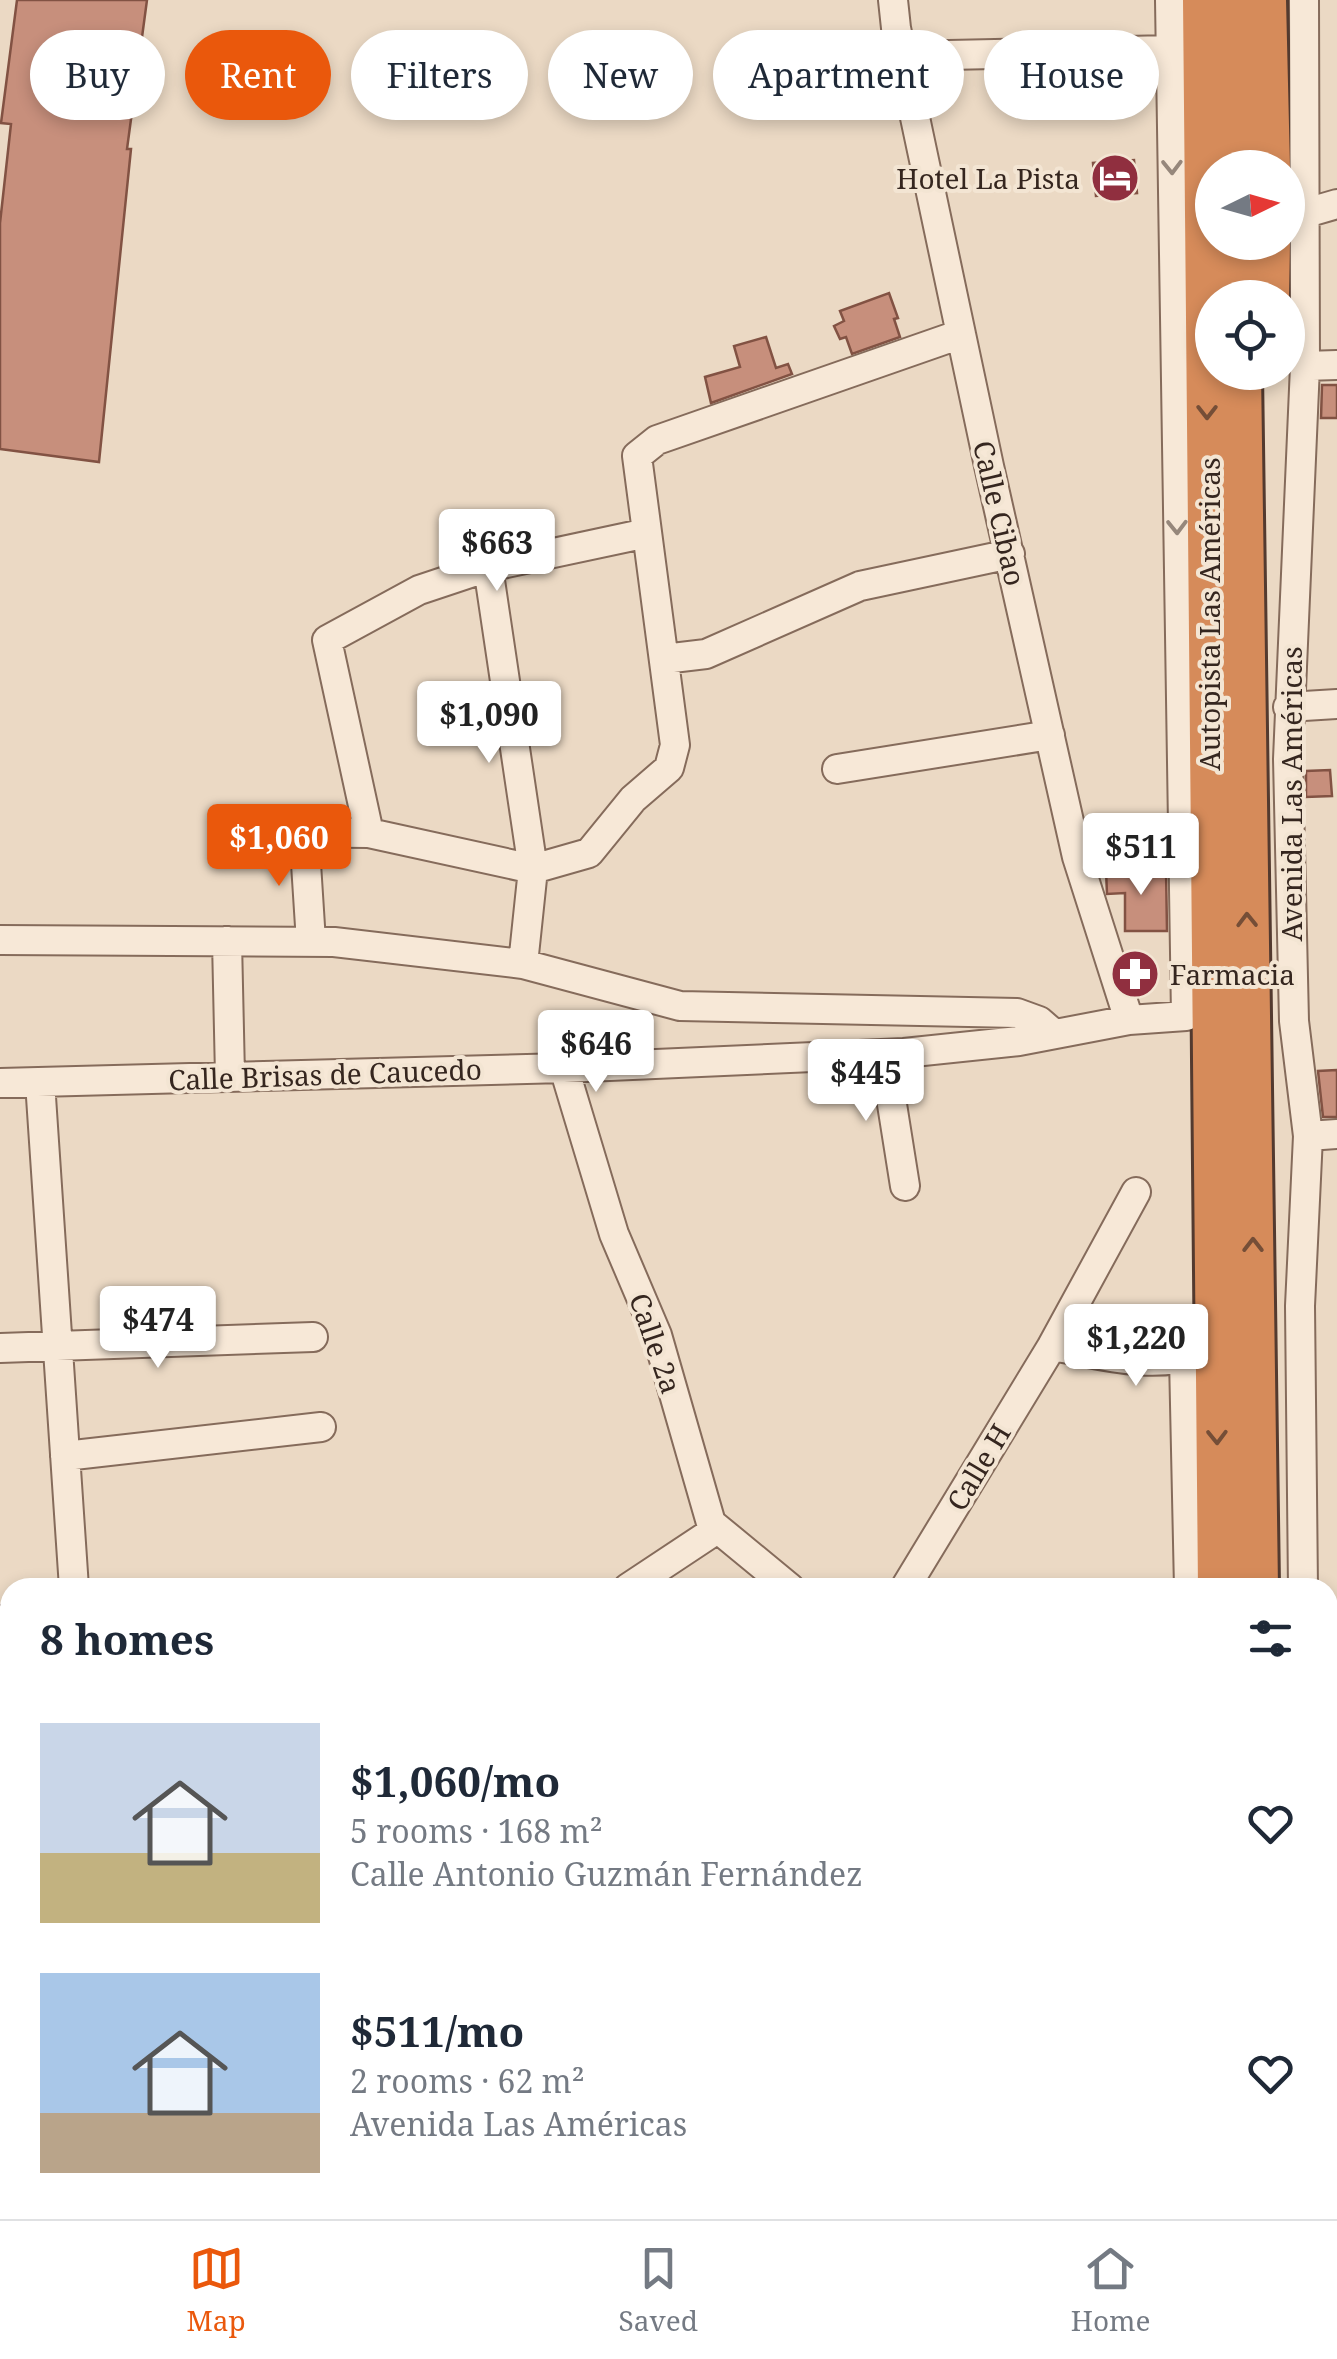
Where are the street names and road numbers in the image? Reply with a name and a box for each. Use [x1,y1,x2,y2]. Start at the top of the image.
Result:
street label: Calle Cibao [965,437,1035,589]
street label: Autopista Las Américas [1190,457,1228,771]
street label: Avenida Las Américas [1272,646,1310,942]
street label: Calle Brisas de Caucedo [168,1050,482,1098]
street label: Calle 2a [621,1288,691,1398]
street label: Calle H [937,1417,1019,1517]

